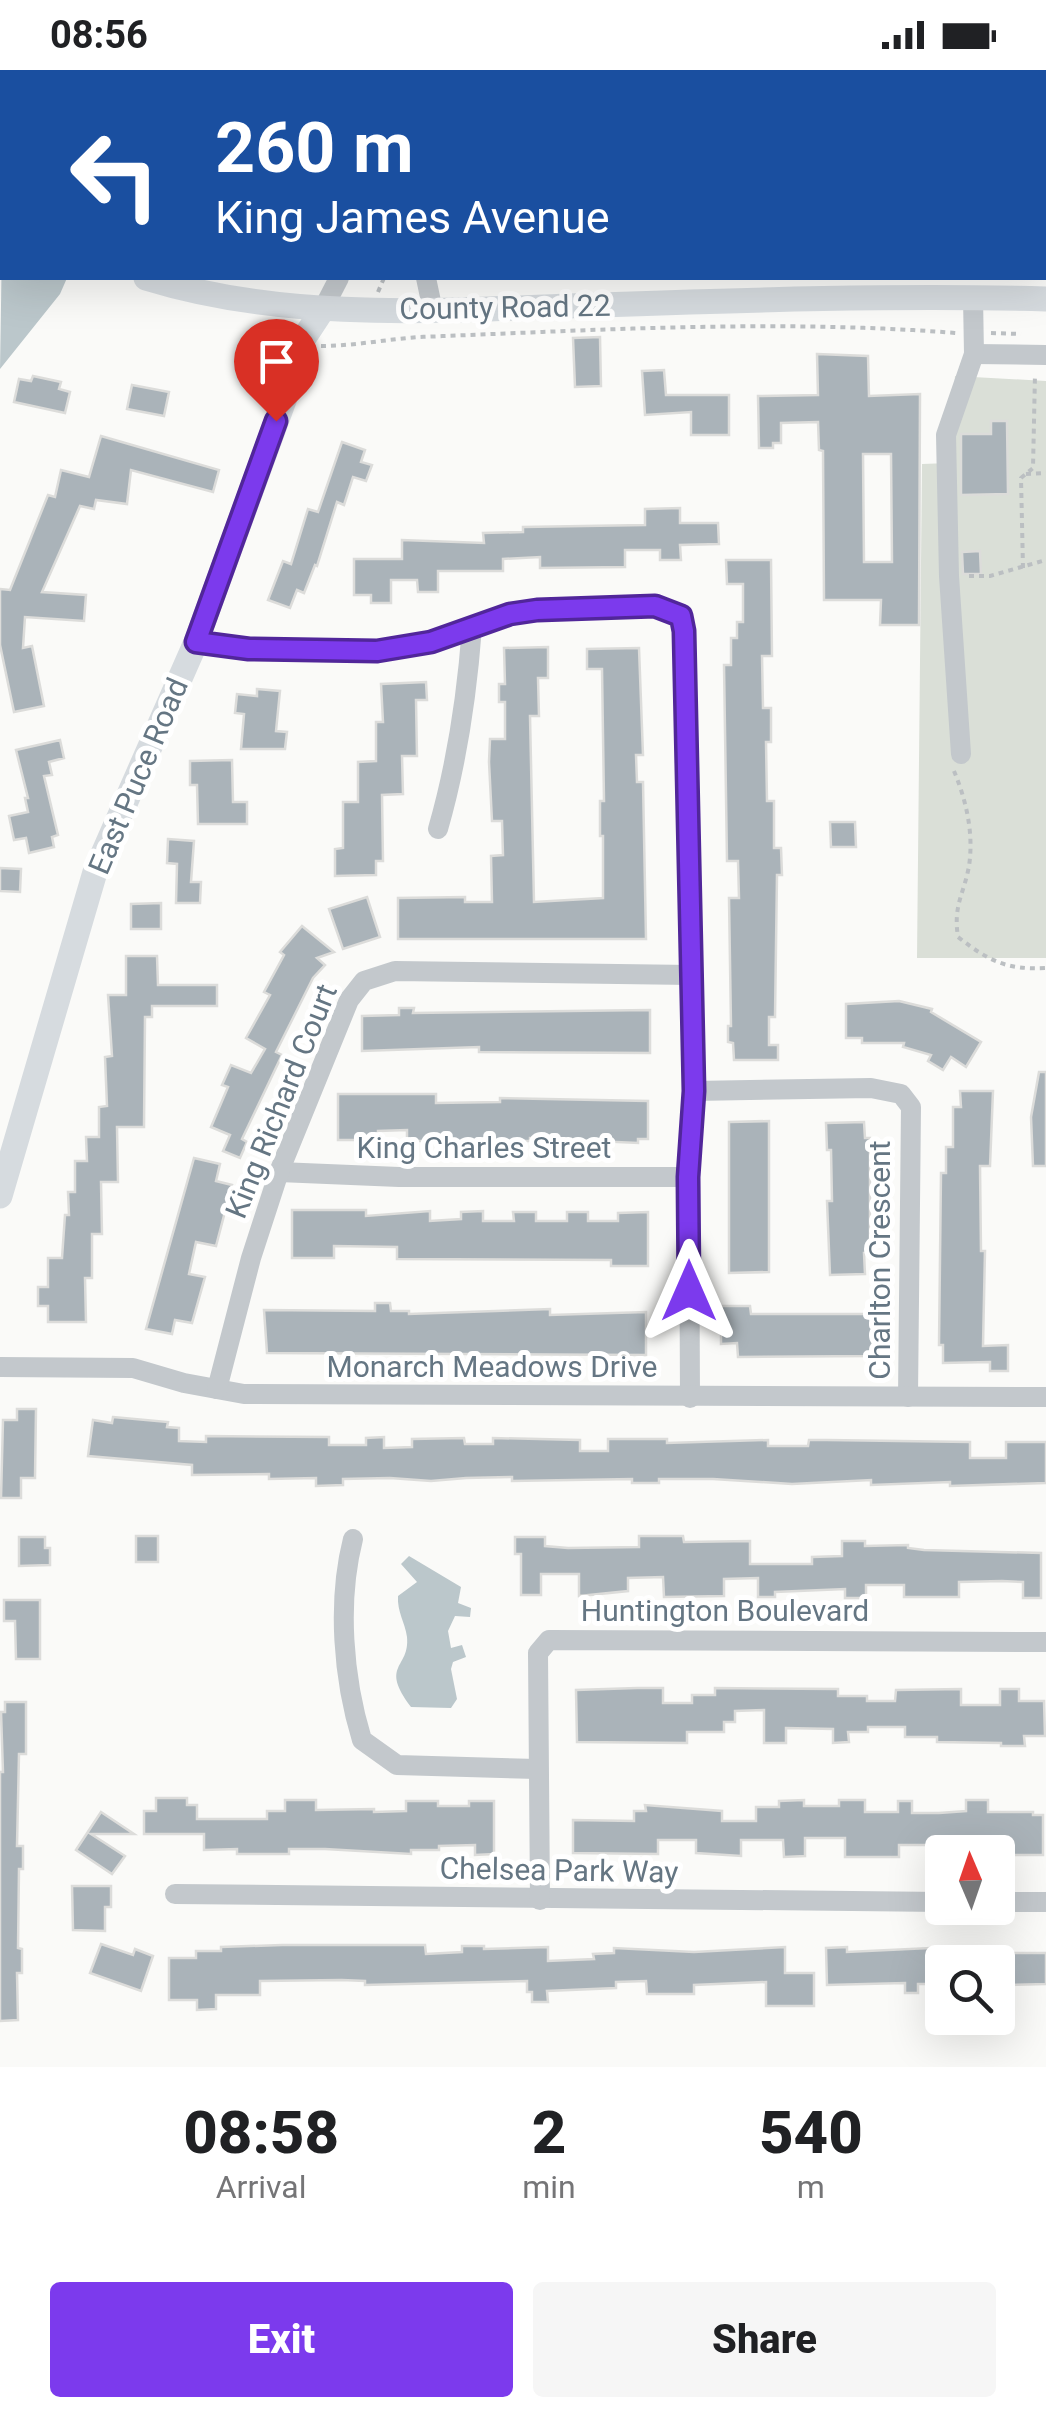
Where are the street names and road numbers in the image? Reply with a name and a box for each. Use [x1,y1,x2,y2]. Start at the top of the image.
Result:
street label: County Road 22 [399,288,611,326]
street label: East Puce Road [81,673,195,879]
street label: King Richard Court [218,979,344,1223]
street label: King Charles Street [357,1130,611,1165]
street label: Charlton Crescent [862,1140,897,1380]
street label: Monarch Meadows Drive [326,1349,658,1384]
street label: Huntington Boulevard [581,1593,869,1628]
street label: Chelsea Park Way [439,1850,679,1890]

